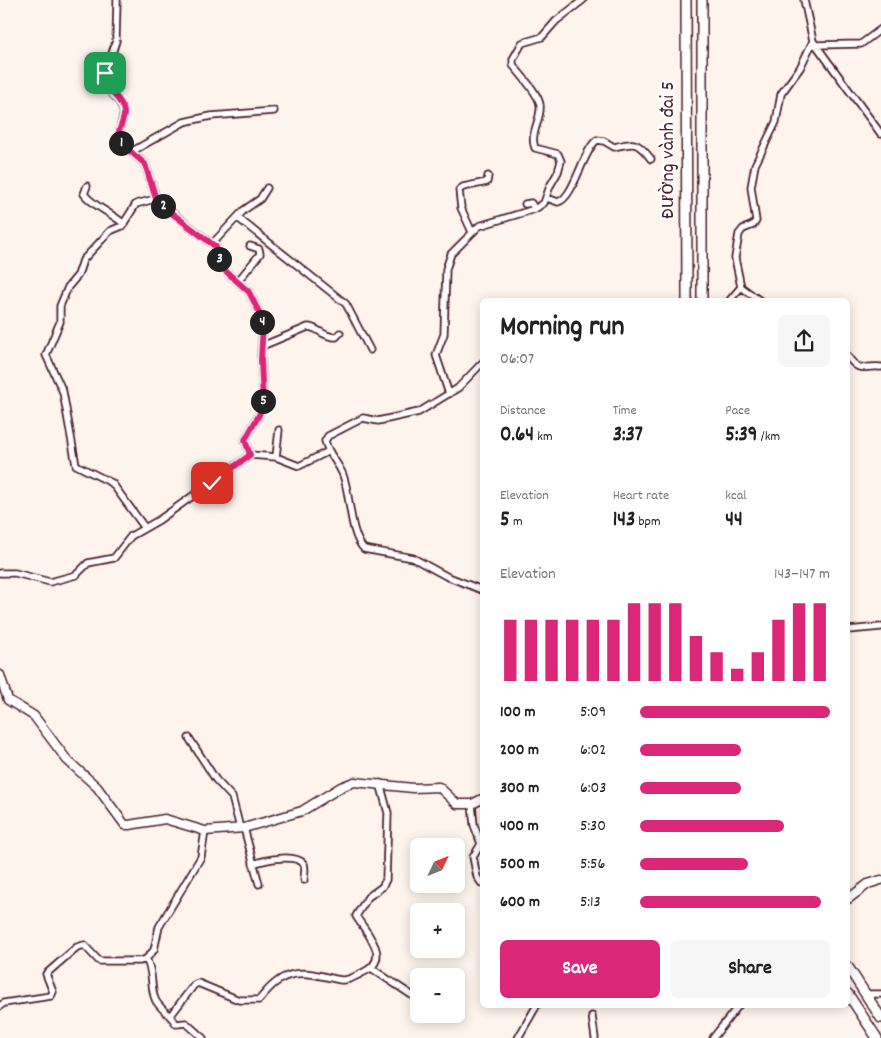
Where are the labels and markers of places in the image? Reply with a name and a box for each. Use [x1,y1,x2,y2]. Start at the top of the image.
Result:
pin [84,52,126,94]
pin: 1 [108,130,134,156]
pin: 2 [150,194,176,218]
pin: 3 [206,246,232,272]
pin: 4 [250,310,274,334]
pin: 5 [250,388,276,414]
pin [191,462,233,504]

